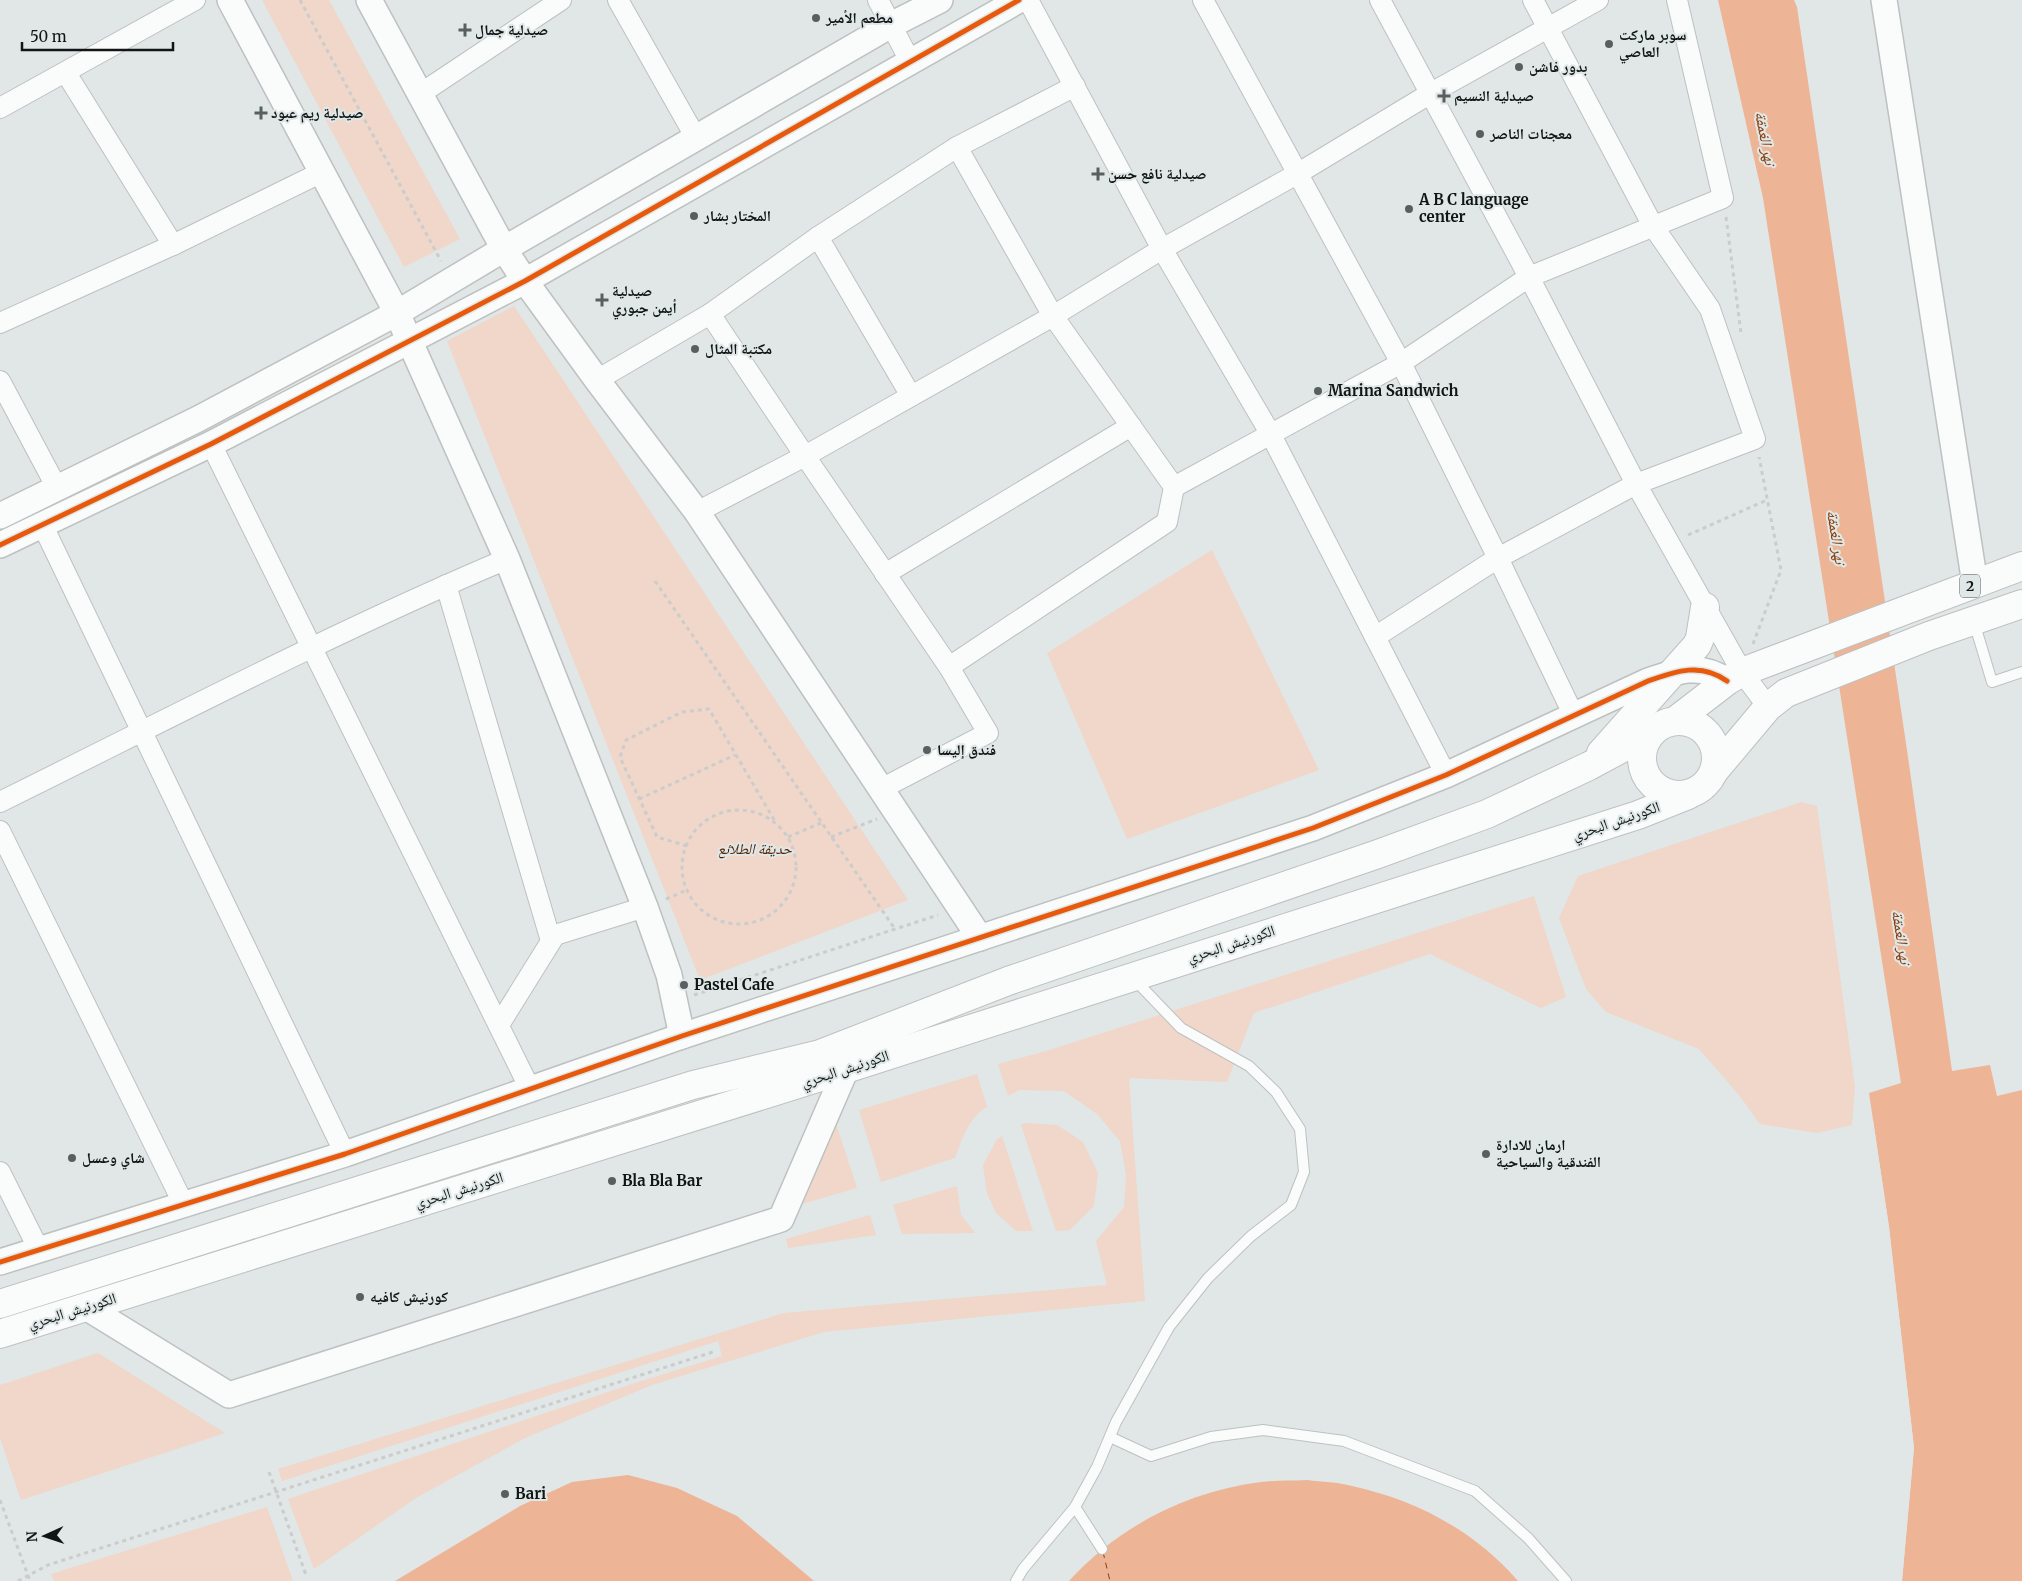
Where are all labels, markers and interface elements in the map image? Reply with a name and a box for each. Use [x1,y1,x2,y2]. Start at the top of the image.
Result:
place label: مطعم الأمير [825,8,893,28]
marker: مطعم الأمير [810,12,822,24]
scale bar [22,20,174,52]
place label: صيدلية جمال [475,20,548,39]
marker: صيدلية جمال [459,24,471,36]
place label: سوبر ماركت العاصي [1619,25,1686,64]
text: 50 m [30,27,67,46]
marker: سوبر ماركت العاصي [1603,38,1615,50]
place label: بدور فاشن [1529,57,1587,76]
marker: بدور فاشن [1513,61,1525,73]
place label: صيدلية النسيم [1454,86,1534,106]
marker: صيدلية النسيم [1438,90,1450,102]
place label: صيدلية ريم عبود [271,103,364,123]
marker: صيدلية ريم عبود [255,107,267,119]
water label: نهر الغمقة [1751,109,1782,169]
place label: معجنات الناصر [1489,124,1572,143]
marker: معجنات الناصر [1474,128,1486,140]
place label: صيدلية نافع حسن [1108,164,1207,184]
marker: صيدلية نافع حسن [1092,168,1104,180]
place label: A B C language center [1418,190,1529,226]
marker: A B C language center [1403,203,1415,215]
place label: المختار بشار [703,206,771,225]
marker: المختار بشار [688,210,700,222]
place label: صيدلية أيمن جبوري [612,281,677,320]
marker: صيدلية أيمن جبوري [596,294,608,306]
place label: مكتبة المثال [705,339,772,358]
marker: مكتبة المثال [689,343,701,355]
place label: Marina Sandwich [1328,381,1458,400]
marker: Marina Sandwich [1312,385,1324,397]
water label: نهر الغمقة [1823,509,1852,568]
road number: 2 [1960,574,1980,598]
place label: فندق إليسا [937,740,996,759]
marker: فندق إليسا [921,744,933,756]
street label: الكورنيش البحري [1570,797,1663,847]
park label: حديقة الطلائع [718,839,793,859]
water label: نهر الغمقة [1888,909,1917,968]
street label: الكورنيش البحري [1185,920,1278,969]
place label: Pastel Cafe [694,975,774,994]
marker: Pastel Cafe [678,979,690,991]
street label: الكورنيش البحري [799,1045,892,1094]
place label: ارمان للادارة الفندقية والسياحية [1496,1135,1601,1171]
place label: شاي وعسل [82,1148,145,1170]
marker: ارمان للادارة الفندقية والسياحية [1480,1148,1492,1160]
marker: شاي وعسل [66,1152,78,1164]
street label: الكورنيش البحري [412,1167,506,1215]
place label: Bla Bla Bar [622,1171,702,1190]
marker: Bla Bla Bar [606,1175,618,1187]
place label: كورنيش كافيه [370,1287,448,1306]
street label: الكورنيش البحري [25,1288,119,1336]
marker: كورنيش كافيه [354,1291,366,1303]
place label: Bari [515,1484,546,1503]
marker: Bari [499,1488,511,1500]
north arrow [20,1511,70,1561]
text: N [23,1531,41,1543]

